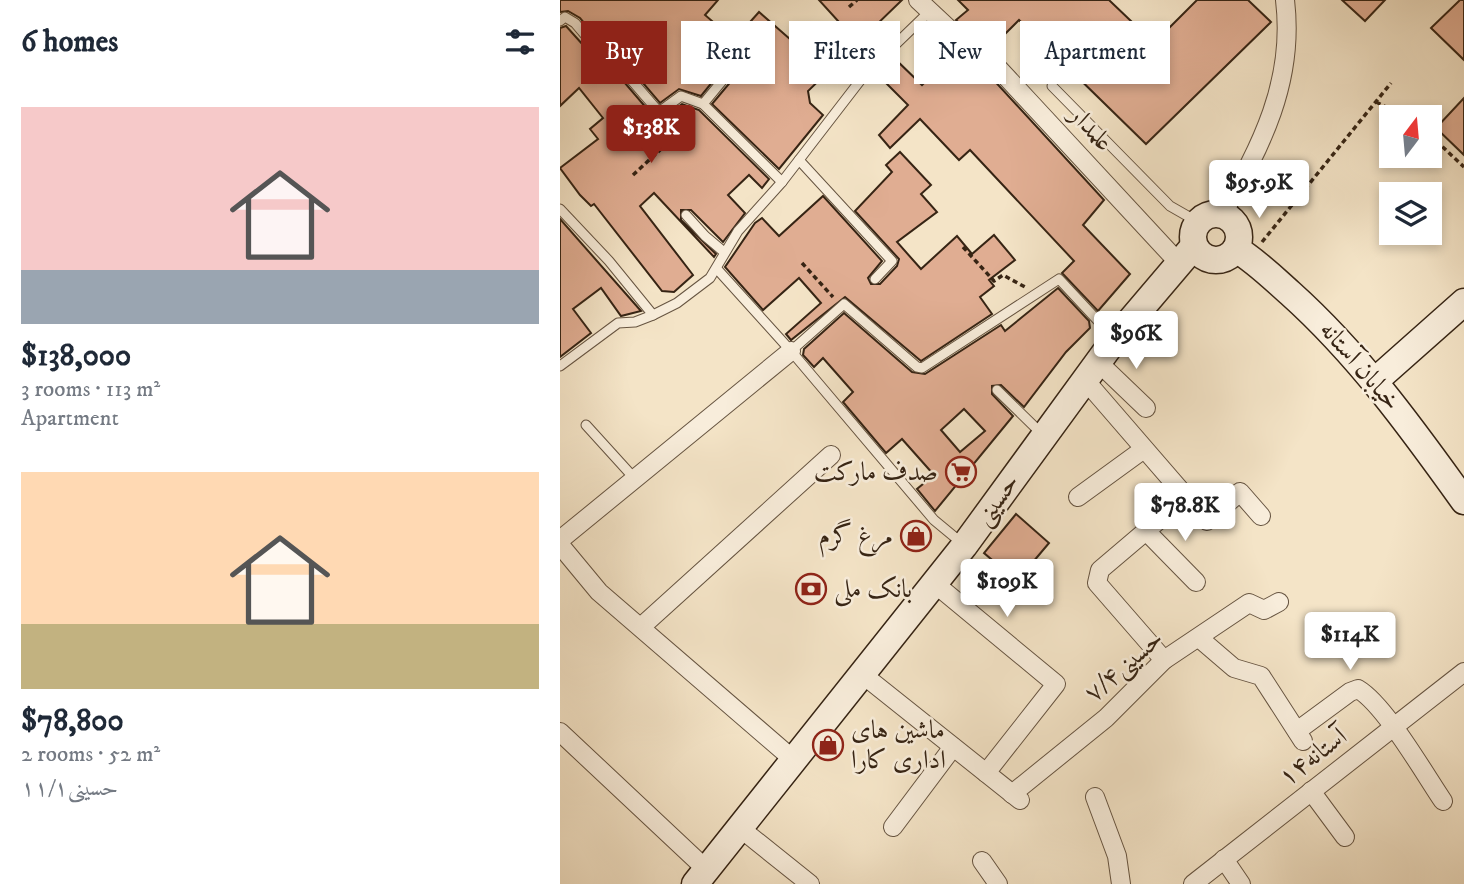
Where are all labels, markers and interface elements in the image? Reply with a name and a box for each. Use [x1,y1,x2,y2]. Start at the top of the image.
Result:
chip: Buy [581,21,667,84]
chip: Rent [681,21,775,84]
chip: Filters [789,21,900,84]
chip: New [914,21,1006,84]
chip: Apartment [1020,21,1170,84]
icon: filters [501,23,539,61]
text: 6 homes [21,24,118,61]
street label: علمدار [1060,97,1120,159]
north arrow [1379,105,1442,168]
map controls [1379,105,1442,245]
pin: $138K [602,106,700,165]
text: $138K [622,113,680,142]
icon: home [217,152,343,278]
pin: $95.9K [1202,160,1316,220]
text: $95.9K [1225,168,1293,197]
button: layers [1379,182,1442,245]
pin: $96K [1095,312,1177,371]
street label: خیابان آستانه [1312,314,1408,418]
text: $96K [1110,319,1162,348]
text: $138,000 [21,338,131,375]
text: 3 rooms · 113 m² [21,375,160,404]
text: Apartment [21,404,119,433]
supermarket icon: صدف مارکت [944,455,978,489]
place label: صدف مارکت [814,456,938,489]
street label: حسینی [967,467,1028,533]
pin: $78.8K [1128,484,1242,543]
text: $78.8K [1150,491,1220,520]
icon: home [217,517,343,643]
place label: مرغ گرم [818,518,893,558]
shop icon: مرغ گرم [899,519,933,553]
pin: $109K [958,560,1056,619]
text: $109K [977,567,1037,596]
bank icon: بانک ملی [794,572,828,606]
place label: بانک ملی [834,573,912,607]
pin: $114K [1301,612,1399,672]
text: $114K [1321,620,1379,649]
street label: حسینی۷/۴ [1077,623,1171,710]
text: $78,800 [21,703,124,740]
place label: ماشین های اداری کارا [851,714,946,777]
street label: آستانه۱۴ [1272,719,1356,794]
shop icon: ماشین های اداری کارا [811,728,845,762]
text: 2 rooms · 52 m² [21,740,160,769]
text: حسینی۱۱/۱ [21,774,118,803]

